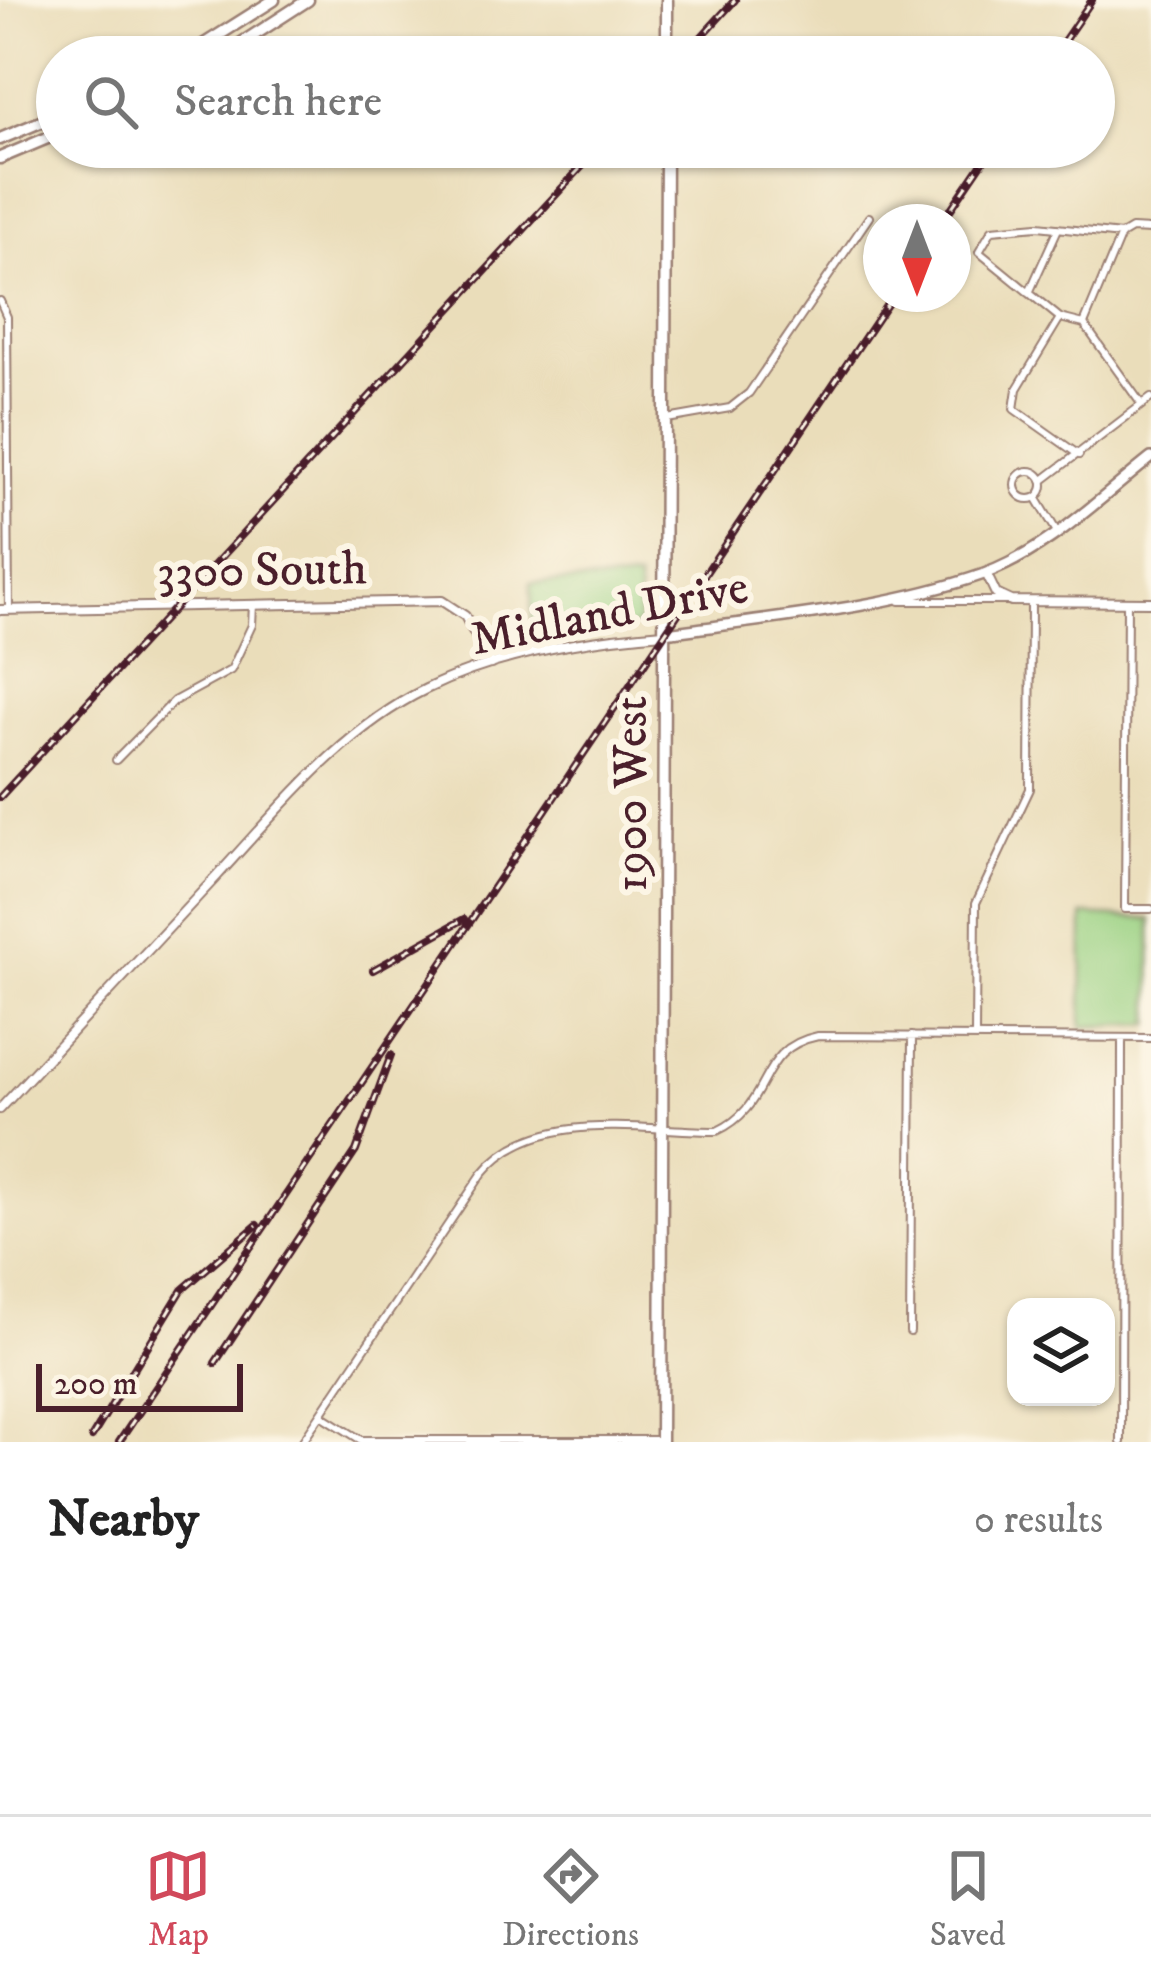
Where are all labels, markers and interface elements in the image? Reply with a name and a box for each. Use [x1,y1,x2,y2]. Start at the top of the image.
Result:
search box [36,36,1115,168]
icon: search [78,69,144,135]
text: Search here [174,74,382,130]
north arrow [863,204,971,312]
street label: 3300 South [157,539,368,603]
street label: Midland Drive [466,558,753,670]
street label: 1900 West [602,696,662,892]
map controls [1007,1298,1115,1406]
button: layers [1007,1298,1115,1406]
scale bar [36,1358,243,1411]
text: 200 m [54,1364,138,1405]
text: Nearby [48,1488,199,1552]
text: 0 results [974,1496,1103,1545]
tab: Map [145,1843,211,1956]
tab: Directions [502,1843,639,1956]
tab: Saved [930,1843,1006,1956]

